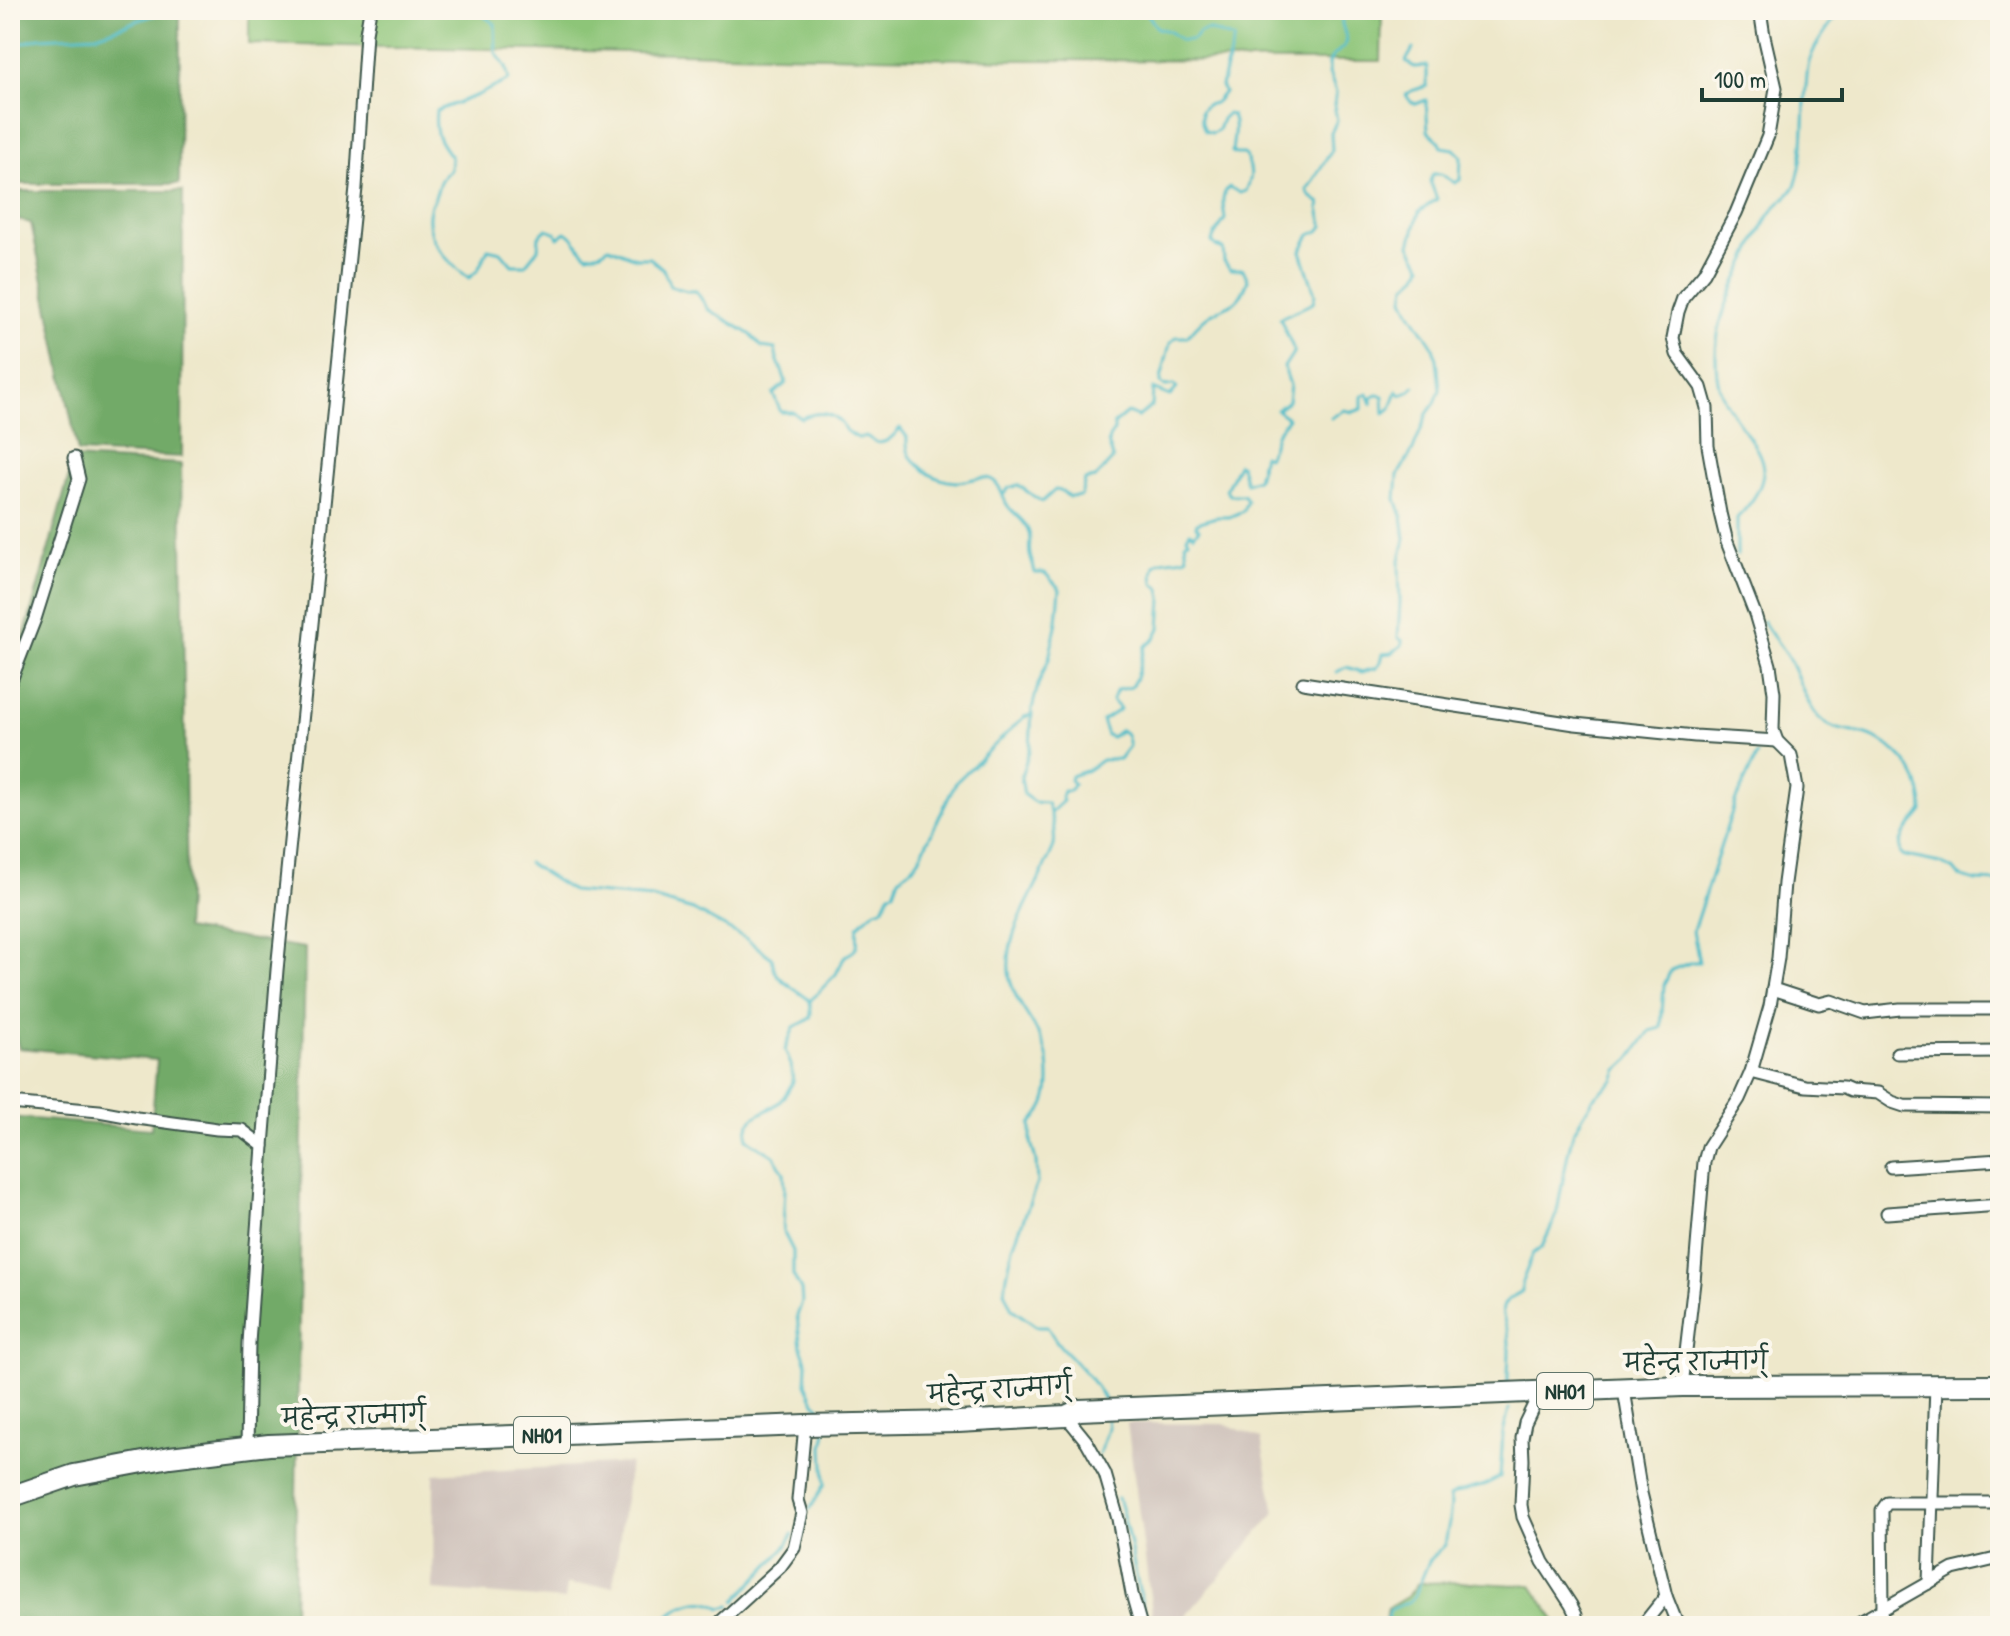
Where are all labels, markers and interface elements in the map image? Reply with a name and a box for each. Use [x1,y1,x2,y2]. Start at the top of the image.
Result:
scale bar [1702,52,1842,102]
text: 100 m [1714,63,1766,95]
street label: महेन्द्र राज्मार्ग् [1622,1341,1770,1381]
street label: महेन्द्र राज्मार्ग् [925,1365,1075,1413]
road number: NH01 [1537,1373,1593,1409]
street label: महेन्द्र राज्मार्ग् [279,1393,429,1437]
road number: NH01 [514,1417,570,1453]

